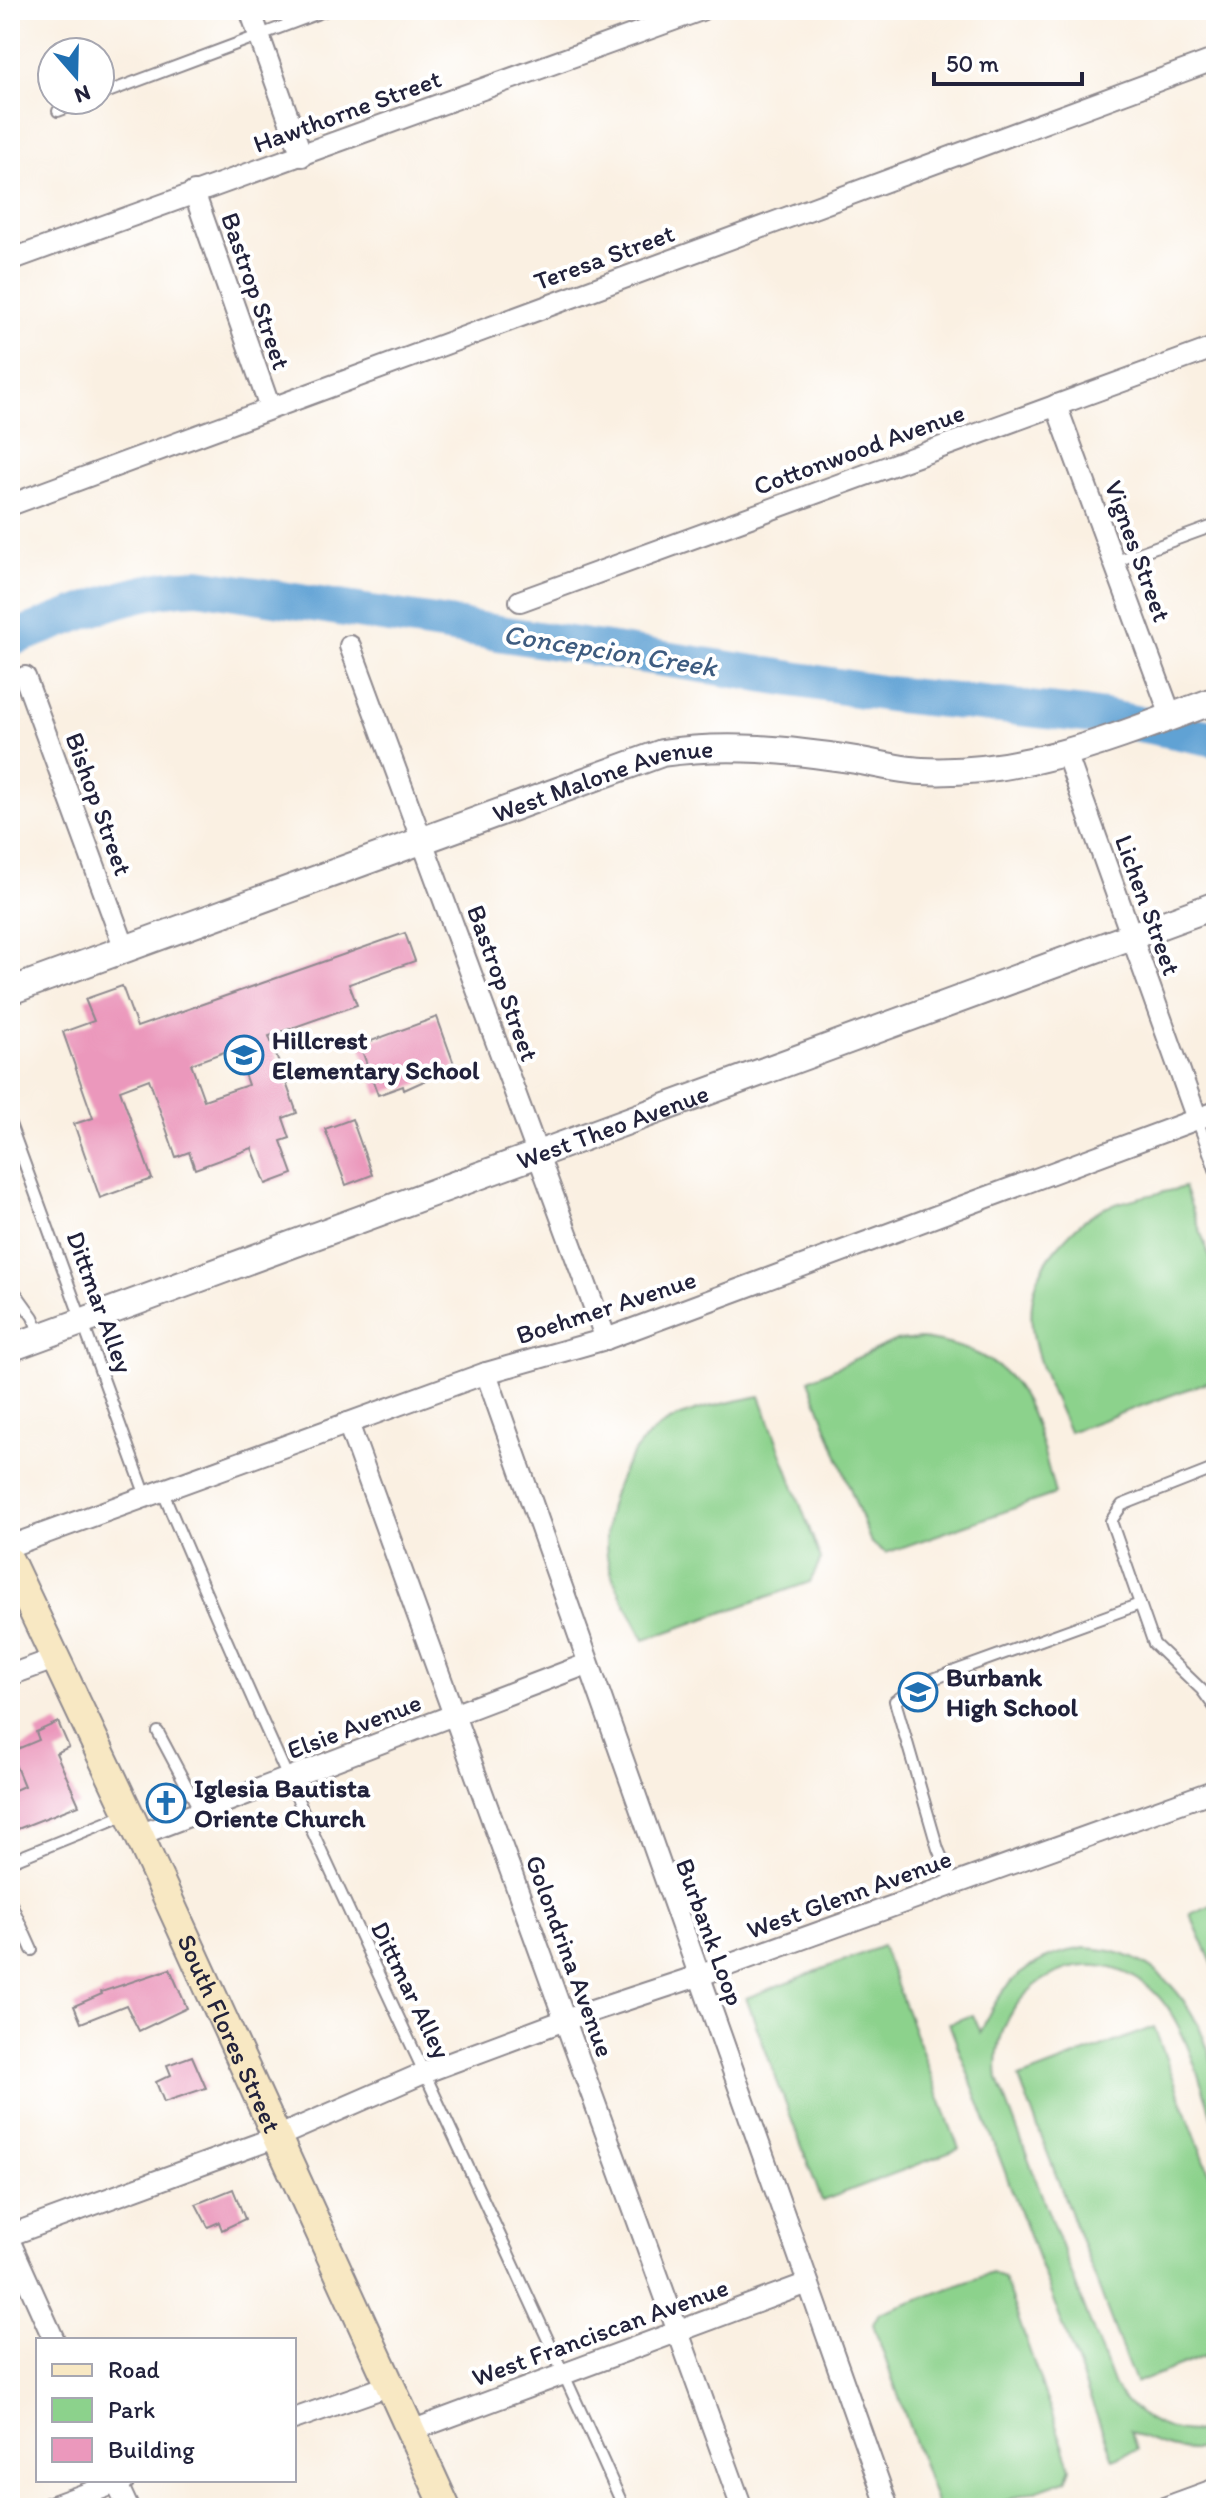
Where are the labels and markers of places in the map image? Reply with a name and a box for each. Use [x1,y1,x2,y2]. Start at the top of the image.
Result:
place label: Hillcrest Elementary School [272,1024,480,1086]
school or university icon: Hillcrest Elementary School [223,1034,265,1076]
place label: Burbank High School [946,1661,1078,1723]
school or university icon: Burbank High School [897,1671,939,1713]
place label: Iglesia Bautista Oriente Church [194,1772,371,1834]
church icon: Iglesia Bautista Oriente Church [145,1782,187,1824]

